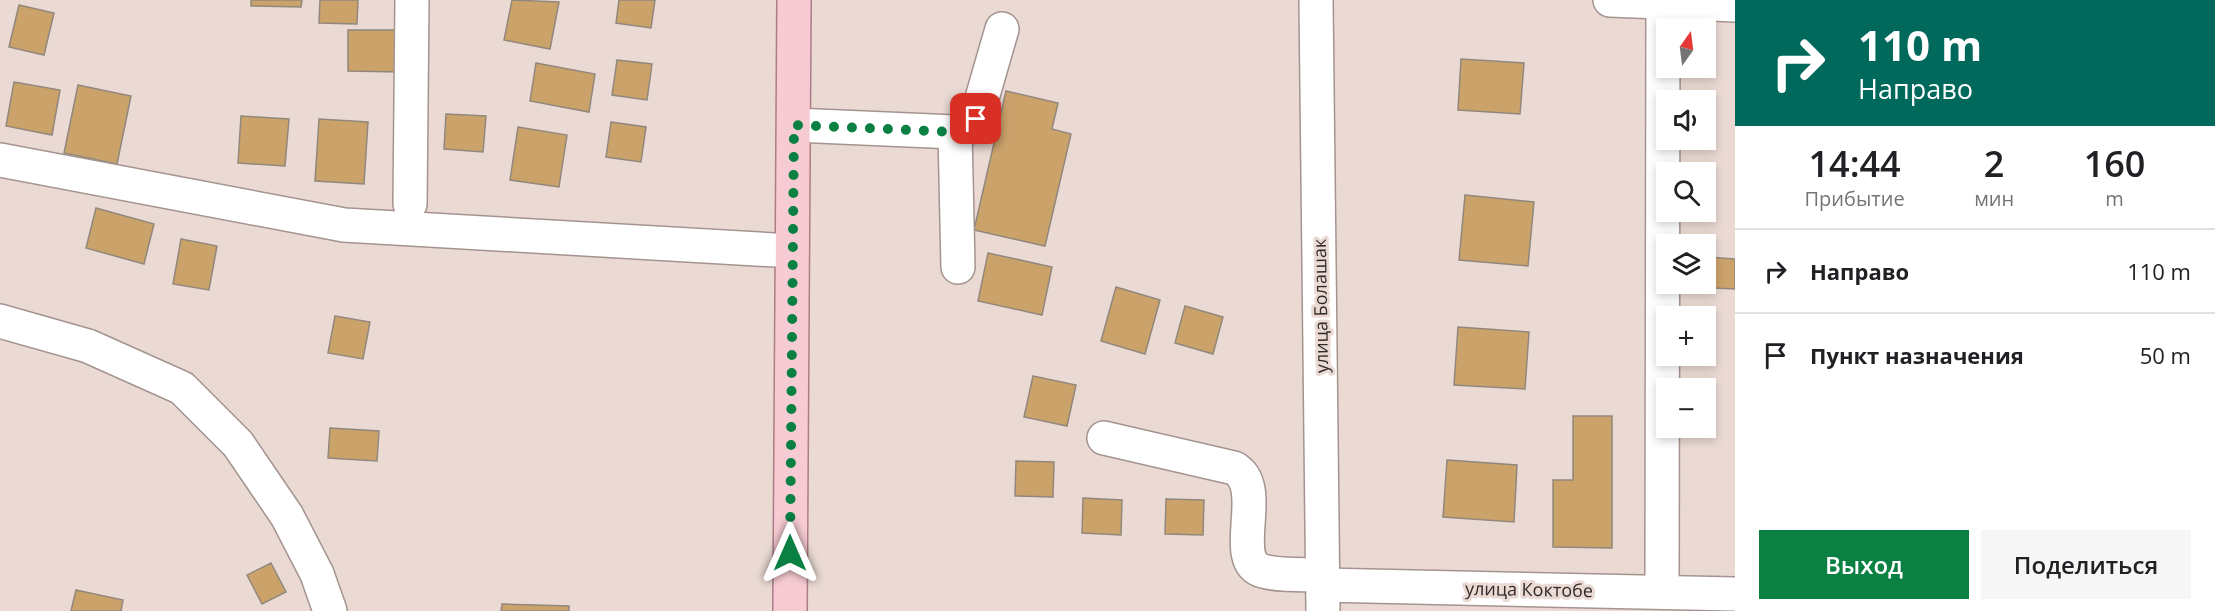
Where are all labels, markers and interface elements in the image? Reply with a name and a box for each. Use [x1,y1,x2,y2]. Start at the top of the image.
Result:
text: 110 m [1858,16,1982,73]
north arrow [1656,18,1716,78]
map controls [1656,18,1716,438]
icon: right [1759,24,1837,102]
text: Направо [1858,70,1973,107]
button: sound [1656,90,1716,150]
pin [950,93,1001,144]
icon: arrive [959,102,992,135]
text: 14:44 [1808,139,1901,188]
text: 2 [1984,139,2004,188]
text: 160 [2084,139,2145,188]
button: search [1656,162,1716,222]
text: Прибытие [1805,185,1905,212]
text: мин [1974,185,2014,212]
text: m [2105,185,2124,212]
button: layers [1656,234,1716,294]
street label: улица Болашак [1307,238,1333,373]
icon: right [1759,255,1792,288]
text: Направо [1810,256,1909,286]
text: 110 m [2127,256,2191,286]
button: + [1656,306,1716,366]
icon: arrive [1759,339,1792,372]
text: Пункт назначения [1810,340,2024,370]
text: 50 m [2140,340,2191,370]
button: − [1656,378,1716,438]
position arrow [758,521,822,585]
button: Выход [1759,530,1969,599]
button: Поделиться [1981,530,2191,599]
street label: улица Коктобе [1465,576,1593,602]

